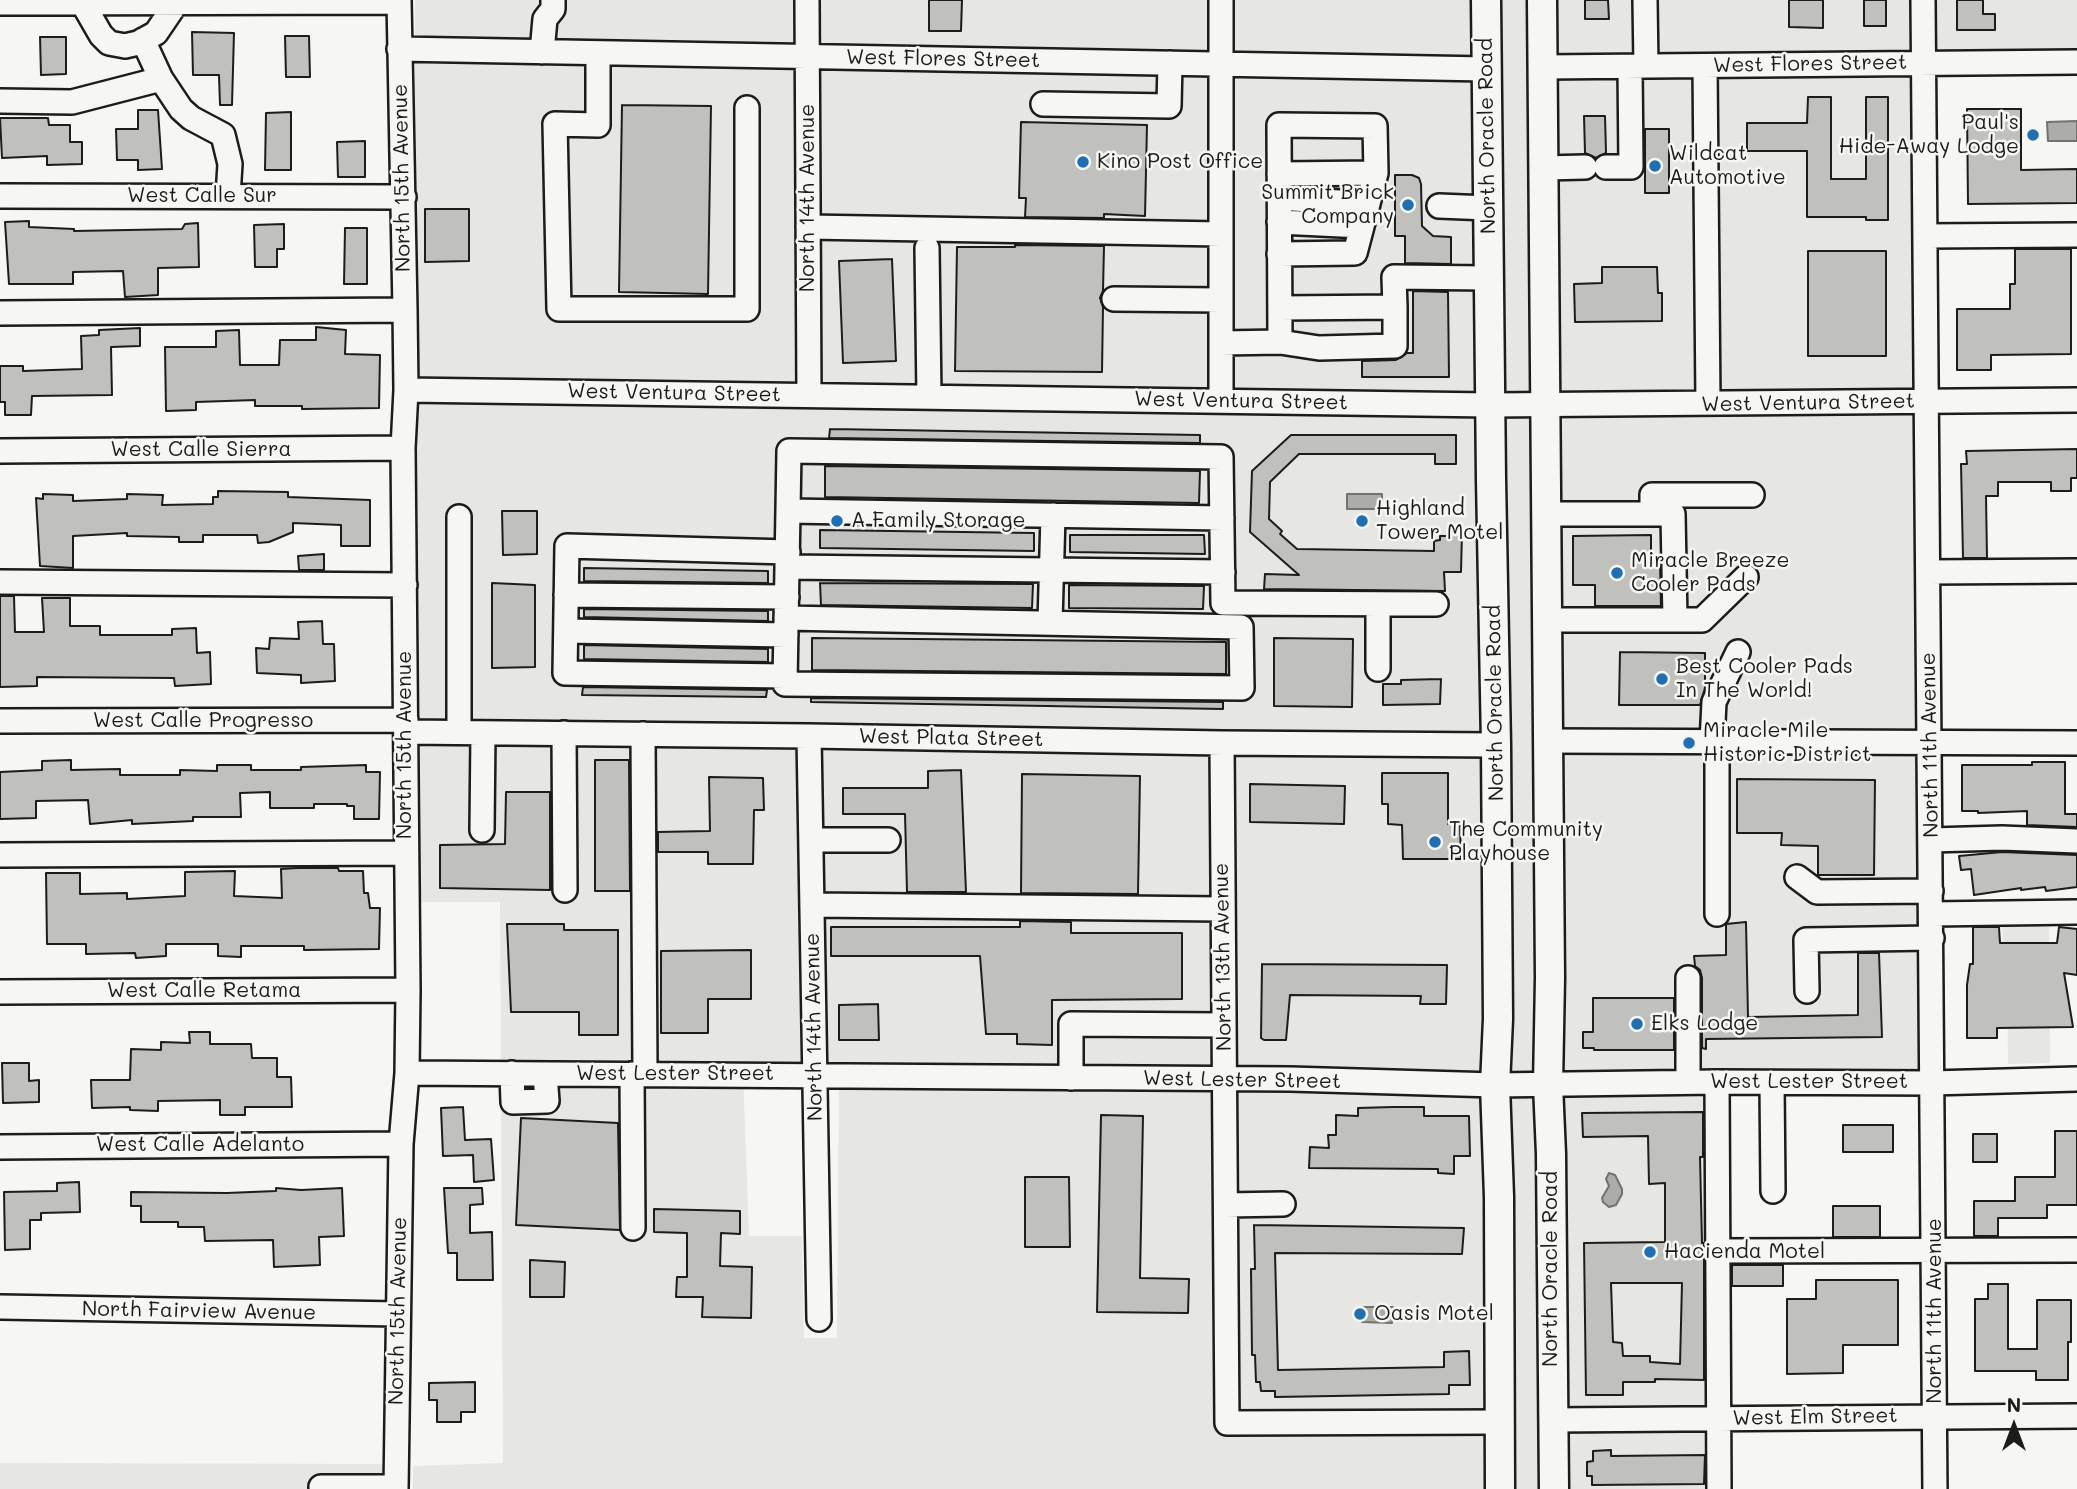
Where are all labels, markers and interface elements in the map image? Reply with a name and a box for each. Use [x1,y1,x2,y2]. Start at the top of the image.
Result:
street label: North Oracle Road [1473,38,1501,234]
street label: West Flores Street [846,45,1040,73]
street label: West Flores Street [1713,50,1907,78]
street label: North 15th Avenue [388,84,416,272]
street label: North 14th Avenue [795,104,821,292]
place label: Paul's Hide-Away Lodge [1839,110,2019,160]
marker: Paul's Hide-Away Lodge [2025,127,2041,143]
place label: Wildcat Automotive [1669,141,1786,191]
place label: Kino Post Office [1097,149,1263,175]
marker: Kino Post Office [1075,154,1091,170]
marker: Wildcat Automotive [1647,158,1663,174]
place label: Summit Brick Company [1261,180,1394,230]
street label: West Calle Sur [127,183,277,209]
marker: Summit Brick Company [1400,197,1416,213]
street label: West Ventura Street [567,379,781,407]
street label: West Ventura Street [1134,387,1348,415]
street label: West Ventura Street [1701,389,1915,417]
street label: West Calle Sierra [110,437,292,463]
place label: Highland Tower Motel [1376,496,1503,546]
place label: A Family Storage [851,508,1026,534]
marker: A Family Storage [829,513,845,529]
marker: Highland Tower Motel [1354,513,1370,529]
place label: Miracle Breeze Cooler Pads [1631,548,1789,598]
marker: Miracle Breeze Cooler Pads [1609,565,1625,581]
street label: North Oracle Road [1481,605,1509,801]
street label: North 15th Avenue [392,651,418,839]
street label: North 11th Avenue [1916,652,1944,838]
place label: Best Cooler Pads In The World! [1676,654,1853,704]
marker: Best Cooler Pads In The World! [1654,671,1670,687]
street label: West Calle Progresso [93,708,313,734]
place label: Miracle Mile Historic District [1703,718,1871,768]
street label: West Plata Street [858,724,1044,752]
marker: Miracle Mile Historic District [1681,735,1697,751]
place label: The Community Playhouse [1449,817,1603,867]
marker: The Community Playhouse [1427,834,1443,850]
street label: North 13th Avenue [1209,863,1237,1051]
street label: North 14th Avenue [800,933,828,1121]
street label: West Calle Retama [107,978,301,1004]
place label: Elks Lodge [1651,1011,1758,1037]
marker: Elks Lodge [1629,1016,1645,1032]
street label: West Lester Street [576,1061,774,1087]
street label: West Lester Street [1143,1066,1341,1094]
street label: West Lester Street [1710,1069,1908,1095]
street label: West Calle Adelanto [96,1132,304,1158]
street label: North Oracle Road [1538,1171,1564,1367]
street label: North 15th Avenue [384,1217,412,1405]
street label: North 11th Avenue [1922,1218,1948,1404]
place label: Hacienda Motel [1664,1239,1825,1265]
marker: Hacienda Motel [1642,1244,1658,1260]
street label: North Fairview Avenue [82,1296,316,1326]
place label: Oasis Motel [1374,1301,1494,1327]
marker: Oasis Motel [1352,1306,1368,1322]
north arrow [1979,1391,2049,1461]
text: N [2007,1392,2021,1417]
street label: West Elm Street [1732,1403,1898,1431]

